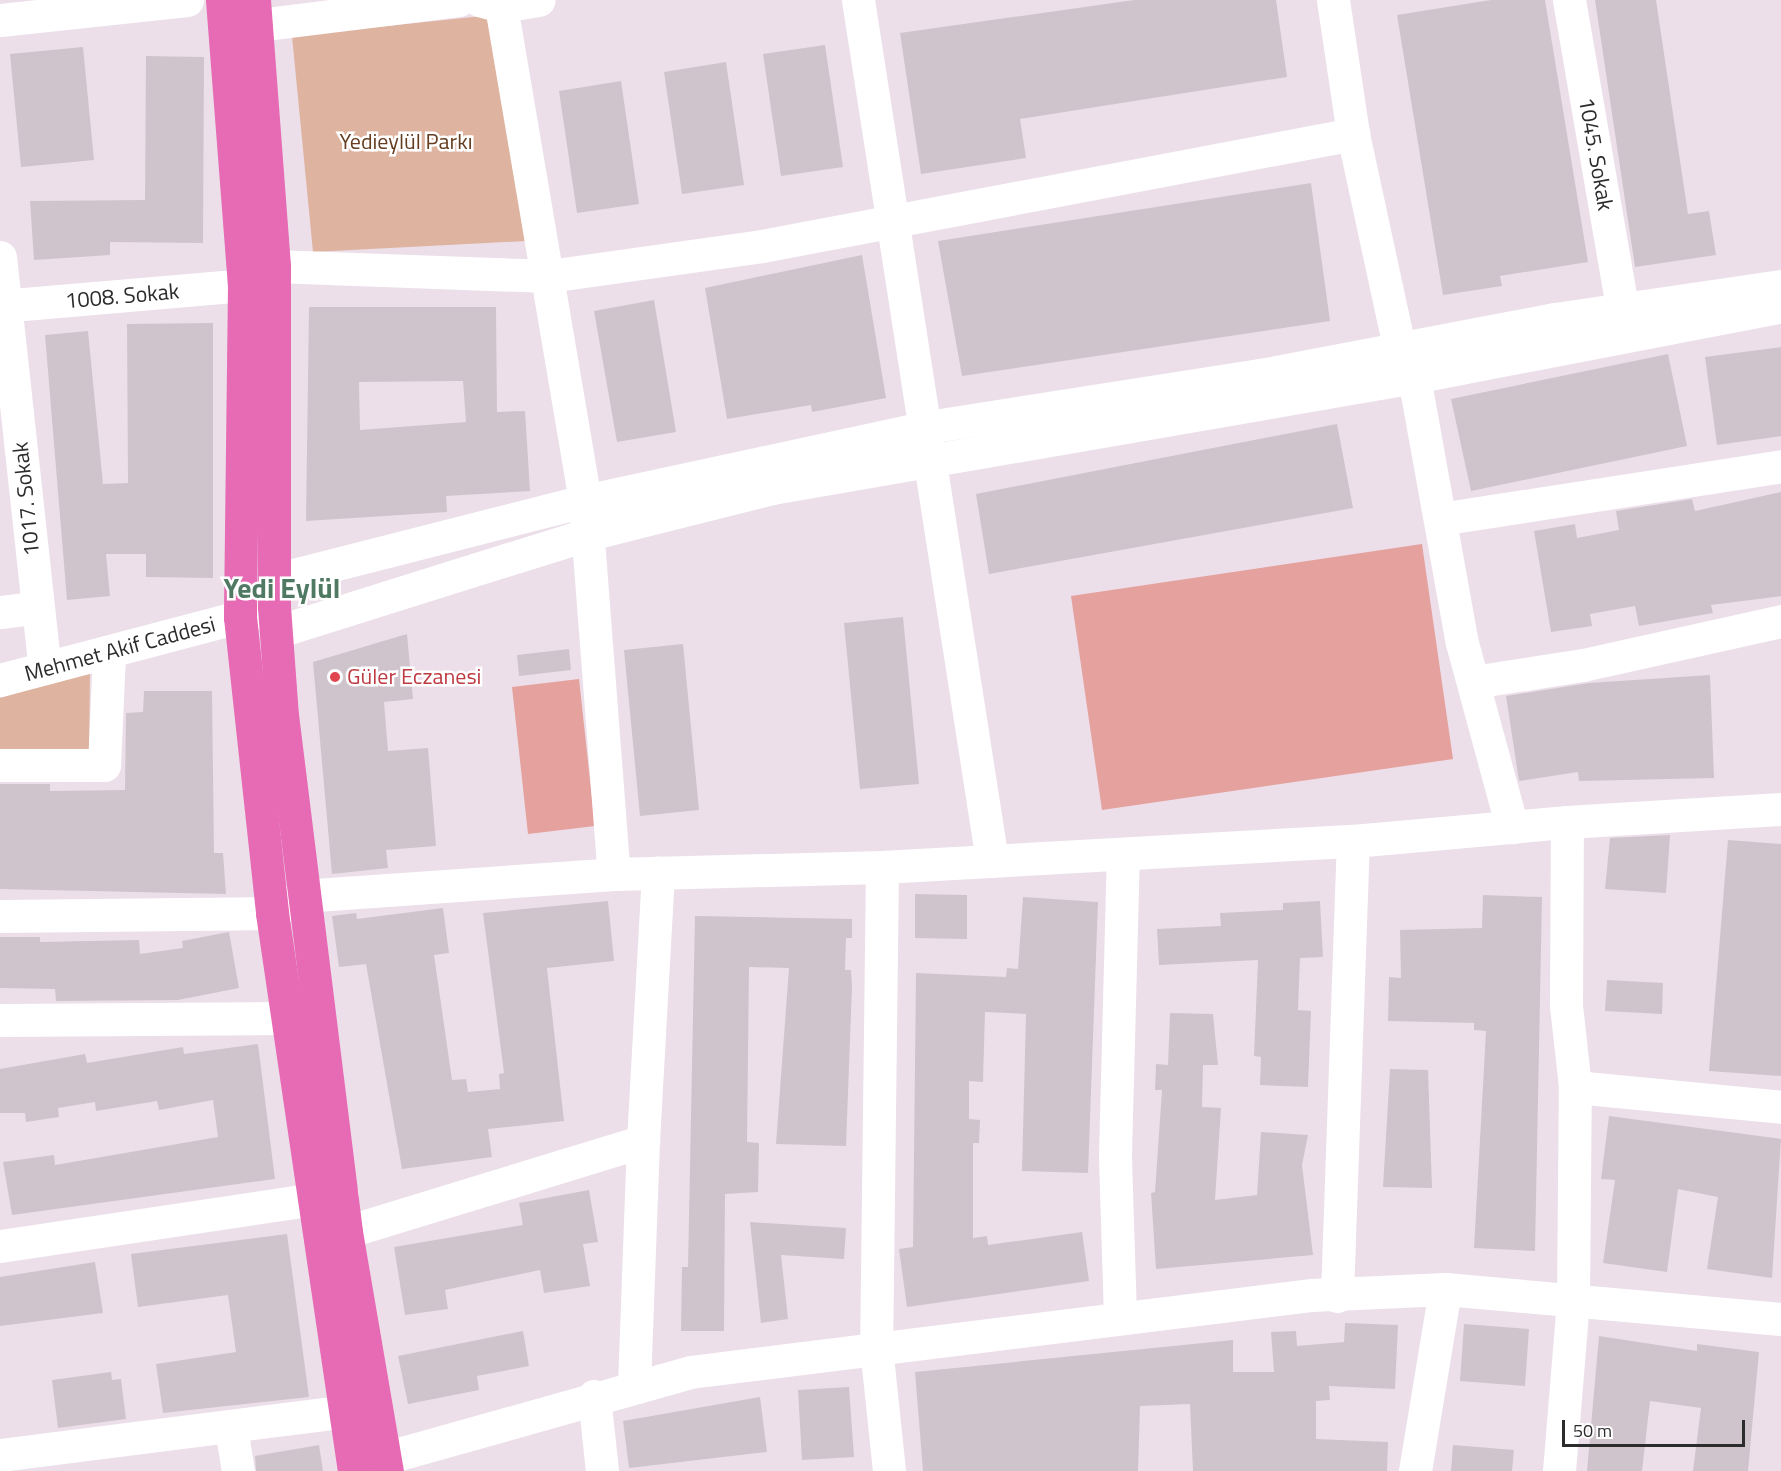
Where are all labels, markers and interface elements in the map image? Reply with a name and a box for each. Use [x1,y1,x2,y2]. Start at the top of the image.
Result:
street label: 1045. Sokak [1573,95,1619,213]
park label: Yedieylül Parkı [339,129,473,155]
street label: 1008. Sokak [64,278,180,314]
street label: 1017. Sokak [7,441,45,557]
district label: Yedi Eylül [224,571,340,605]
street label: Mehmet Akif Caddesi [22,611,218,687]
place label: Güler Eczanesi [347,664,481,690]
marker: Güler Eczanesi [328,670,342,684]
scale bar [1565,1408,1748,1446]
text: 50 m [1573,1417,1612,1444]

